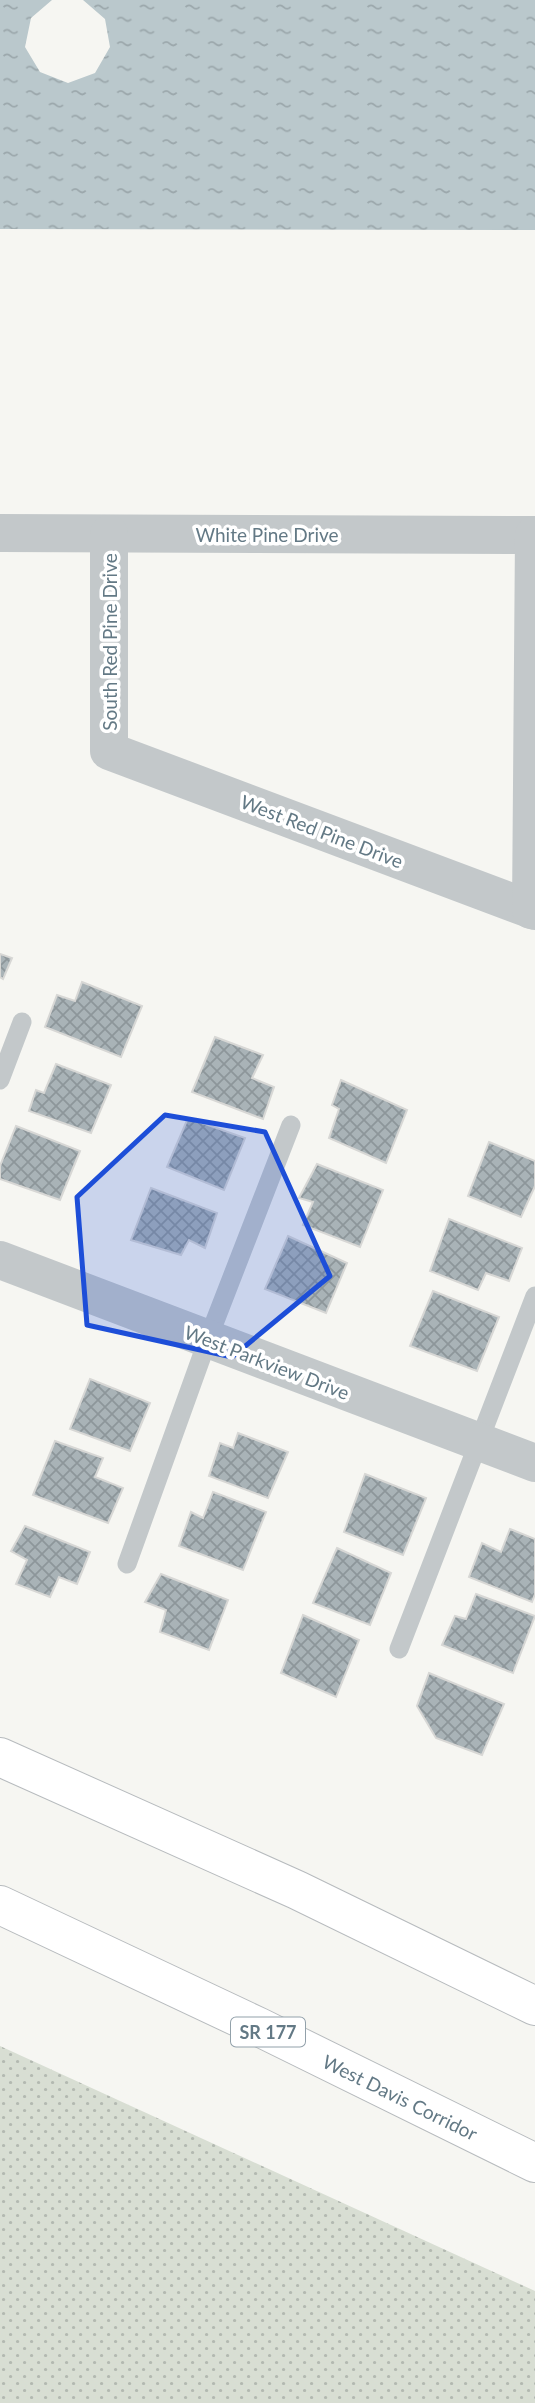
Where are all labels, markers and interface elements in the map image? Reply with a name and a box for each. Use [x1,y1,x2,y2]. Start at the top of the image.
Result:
street label: White Pine Drive [195,523,339,546]
street label: South Red Pine Drive [98,553,121,731]
street label: West Red Pine Drive [238,789,406,873]
street label: West Parkview Drive [181,1320,353,1404]
road number: SR 177 [231,2018,305,2046]
street label: West Davis Corridor [319,2049,482,2145]

